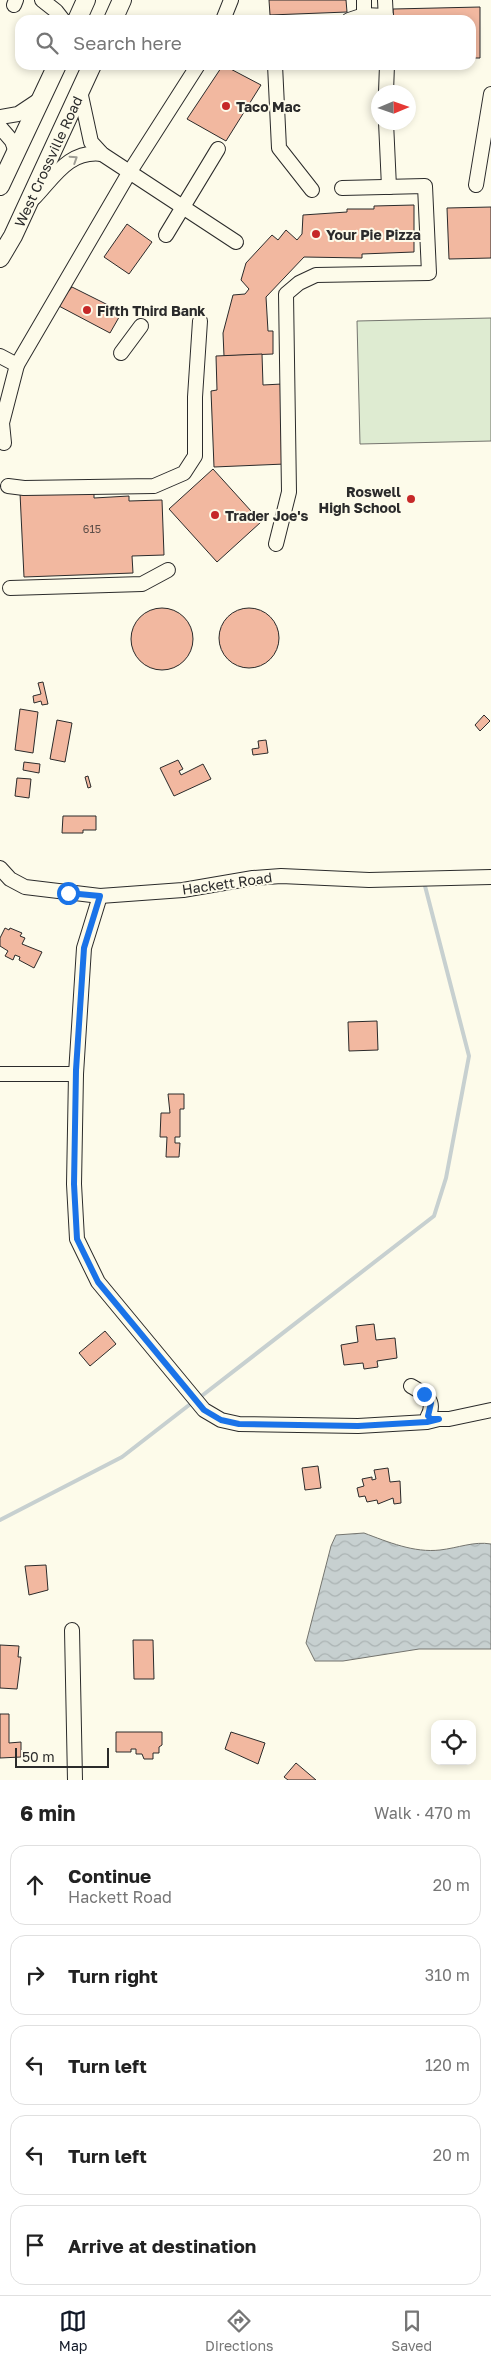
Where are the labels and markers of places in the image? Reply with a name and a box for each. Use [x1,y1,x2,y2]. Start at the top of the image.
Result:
place label: Taco Mac [236,98,301,115]
marker: Taco Mac [220,100,232,112]
place label: Your Pie Pizza [326,226,421,243]
marker: Your Pie Pizza [310,228,322,240]
place label: Fifth Third Bank [97,302,205,319]
marker: Fifth Third Bank [81,304,93,316]
place label: Roswell High School [319,483,401,516]
marker: Roswell High School [405,493,417,505]
place label: Trader Joe's [225,507,309,524]
marker: Trader Joe's [209,509,221,521]

